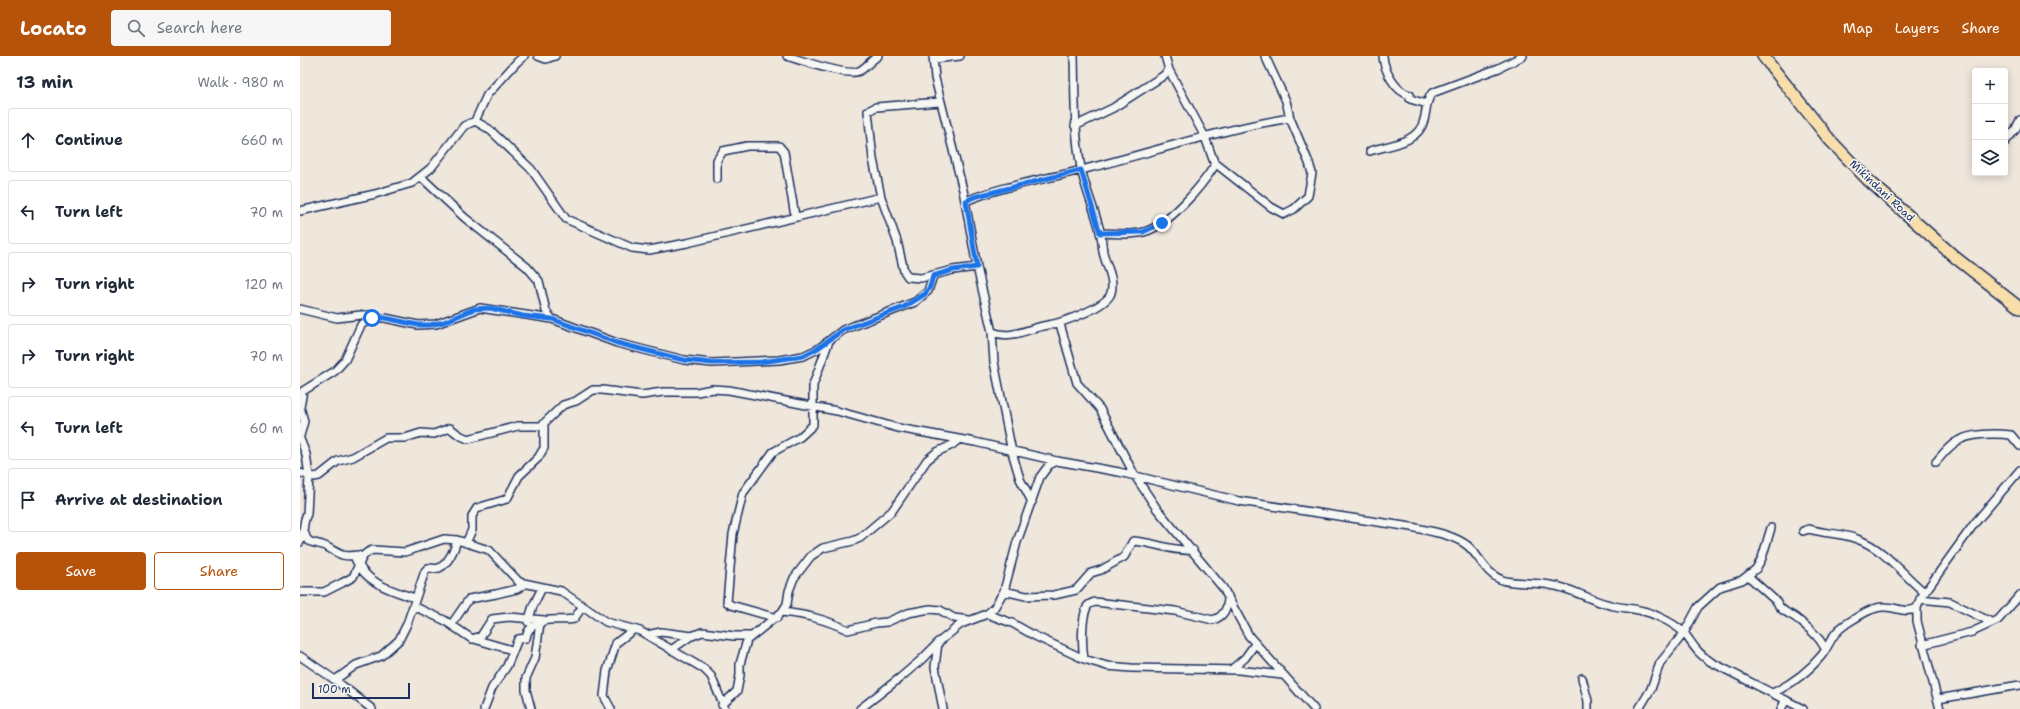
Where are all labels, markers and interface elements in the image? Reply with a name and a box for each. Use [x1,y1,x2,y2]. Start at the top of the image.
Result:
search box [111,10,391,46]
text: Locato [20,16,87,41]
icon: search [125,17,147,39]
text: Search here [157,18,242,38]
text: Map [1843,19,1873,37]
text: Layers [1895,19,1939,37]
text: Share [1961,19,2000,37]
map controls [1972,68,2008,176]
button: + [1972,68,2008,104]
text: 13 min [16,71,73,93]
text: Walk · 980 m [198,74,284,91]
button: − [1972,104,2008,140]
icon: ahead [17,129,39,151]
text: Continue [55,130,123,150]
text: 660 m [241,132,283,149]
button: layers [1972,140,2008,176]
street label: Mikindani Road [1846,157,1918,225]
icon: left [17,201,39,223]
text: Turn left [55,202,123,222]
text: 70 m [249,204,283,221]
route end [1153,214,1171,232]
icon: right [17,273,39,295]
text: Turn right [55,274,135,294]
text: 120 m [245,276,283,293]
route start [363,309,381,327]
icon: right [17,345,39,367]
text: Turn right [55,346,135,366]
text: 70 m [249,348,283,365]
icon: left [17,417,39,439]
text: Turn left [55,418,123,438]
text: 60 m [250,420,283,437]
icon: arrive [17,489,39,511]
text: Arrive at destination [55,490,223,510]
button: Save [16,552,146,590]
button: Share [154,552,284,590]
scale bar [312,681,410,700]
text: 100 m [318,682,351,697]

